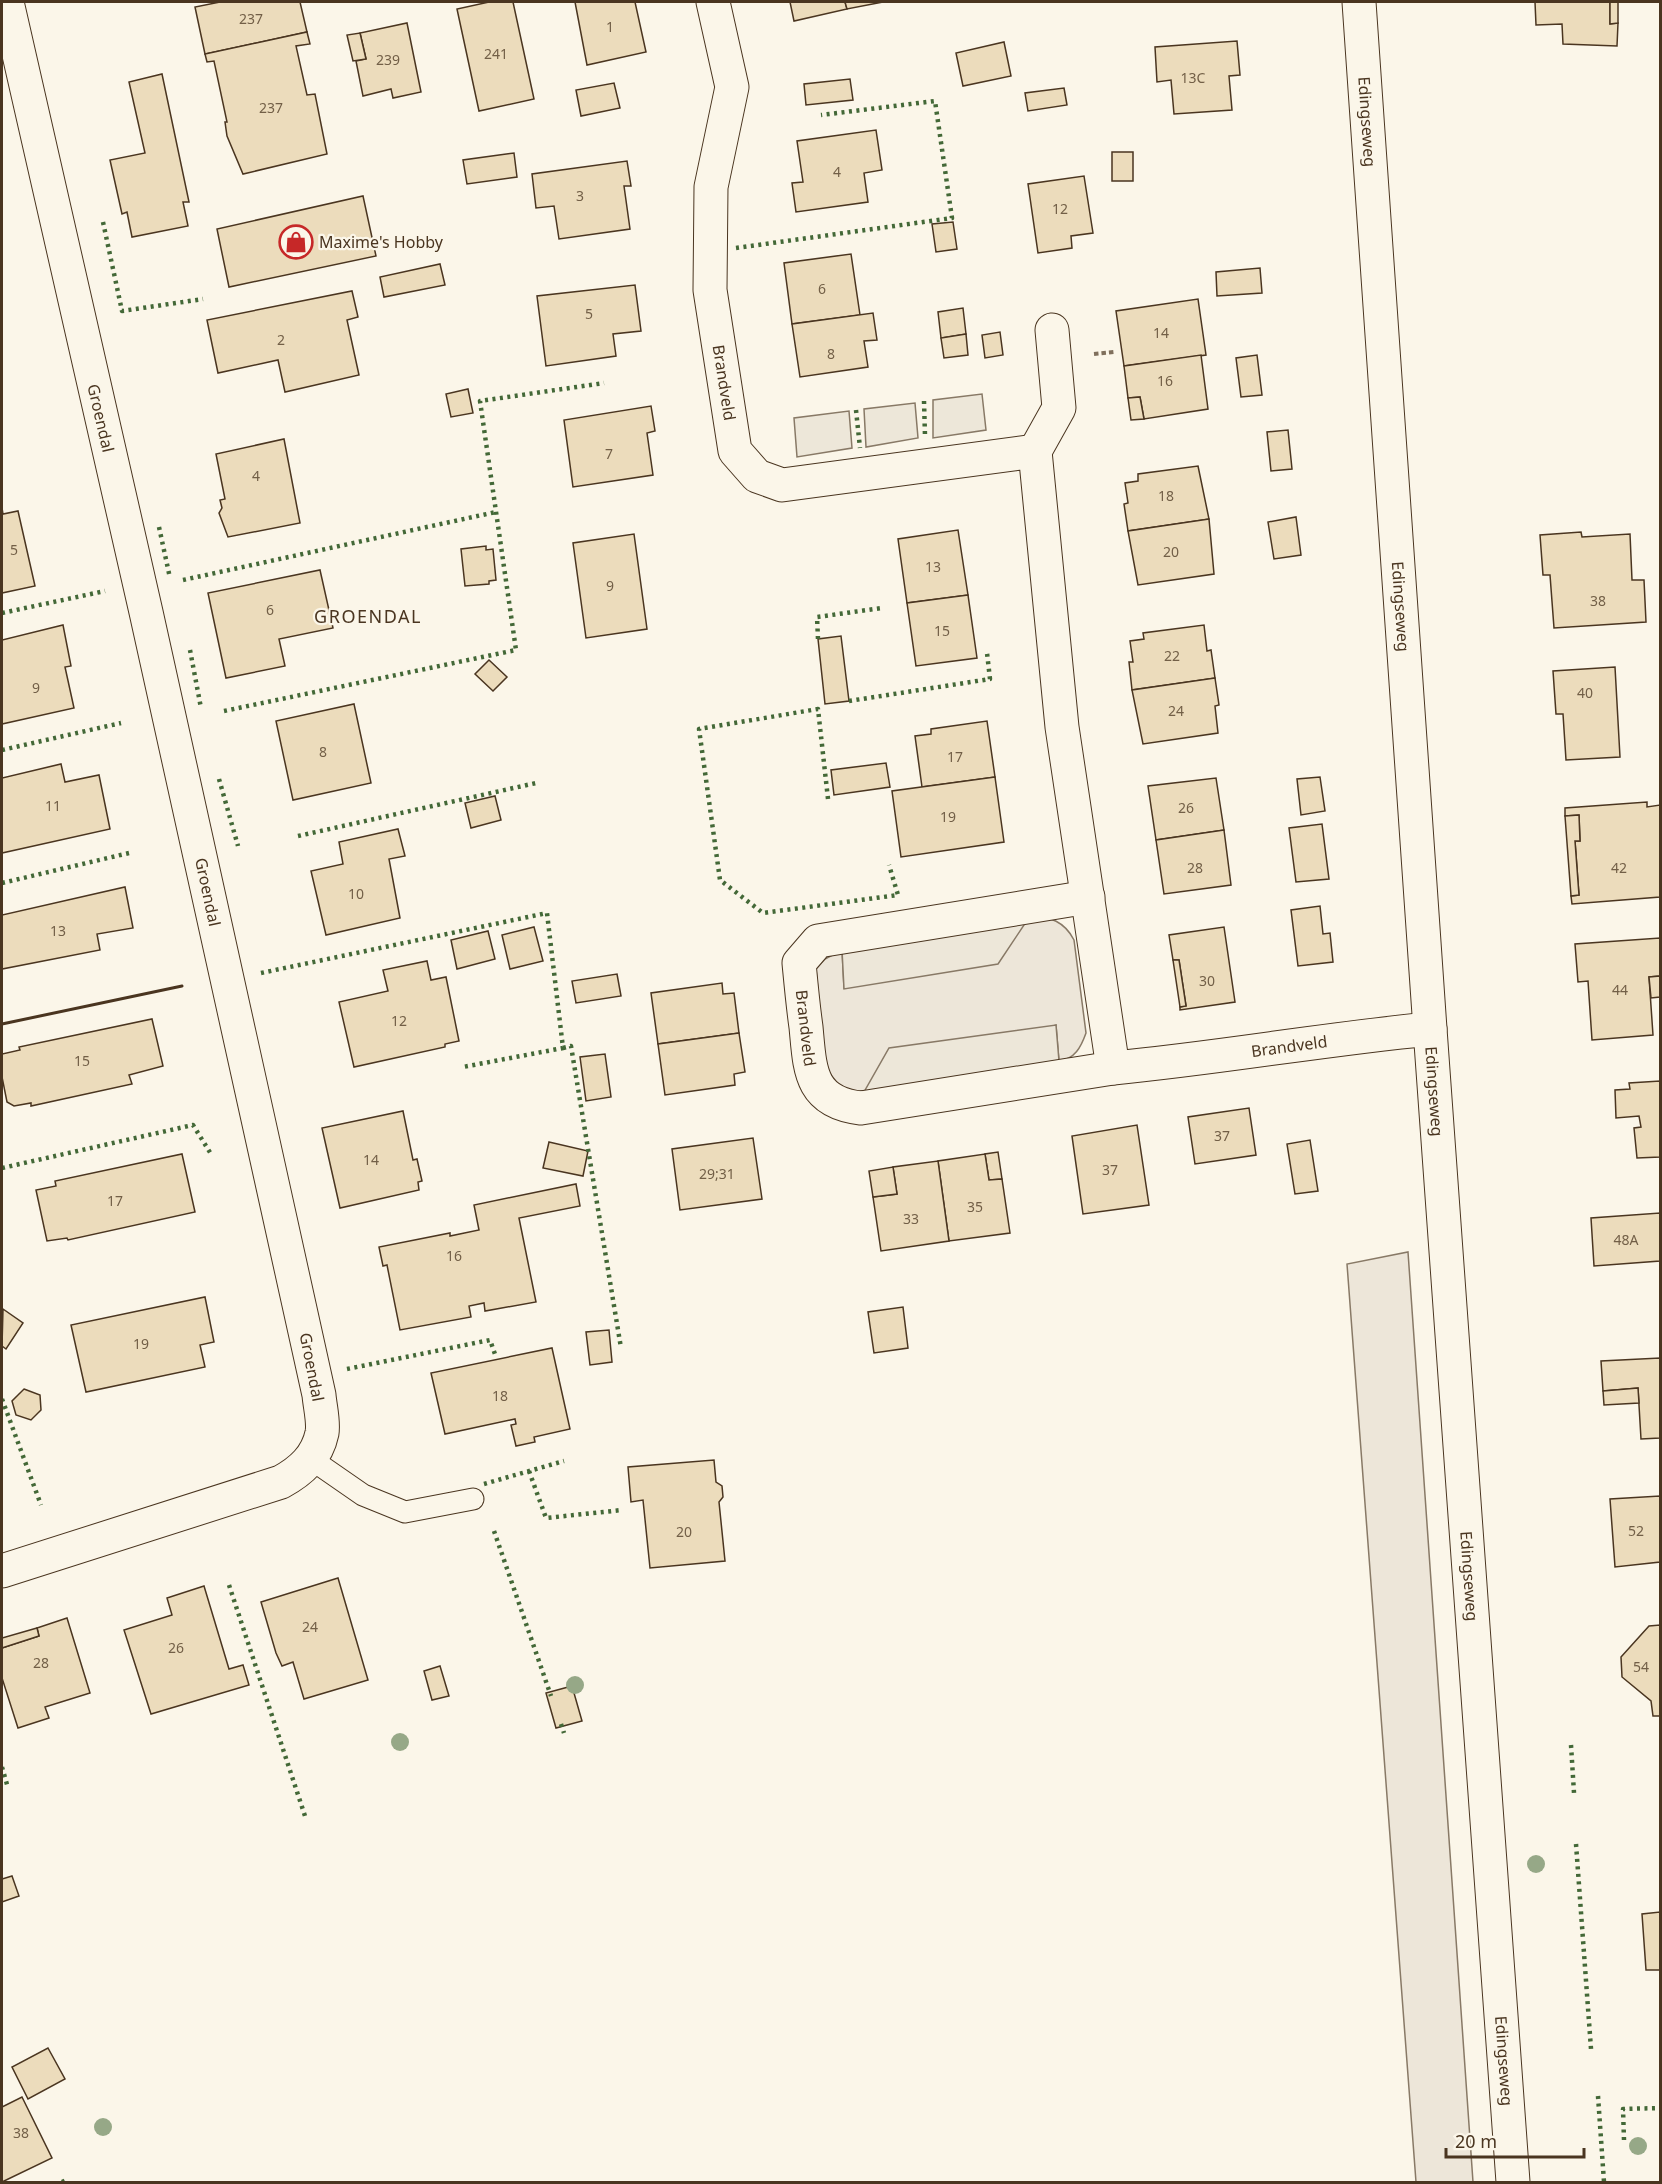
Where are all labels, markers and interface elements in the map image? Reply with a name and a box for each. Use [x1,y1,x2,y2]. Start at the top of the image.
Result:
house number: 237 [239,9,263,28]
house number: 1 [606,17,614,36]
house number: 241 [484,44,508,63]
house number: 239 [376,50,400,69]
house number: 13C [1181,68,1206,87]
street label: Edingseweg [1353,76,1381,168]
house number: 237 [259,98,283,117]
house number: 4 [833,162,841,181]
house number: 3 [576,186,584,205]
house number: 12 [1052,199,1068,218]
shop icon: Maxime's Hobby [278,224,314,260]
place label: Maxime's Hobby [319,231,444,253]
house number: 6 [818,279,826,298]
house number: 5 [585,304,593,323]
house number: 14 [1153,323,1169,342]
house number: 2 [277,330,285,349]
street label: Brandveld [708,343,741,422]
house number: 8 [827,344,835,363]
house number: 16 [1157,371,1173,390]
street label: Groendal [82,382,120,454]
house number: 7 [605,444,613,463]
house number: 4 [252,466,260,485]
house number: 18 [1158,486,1174,505]
house number: 5 [10,540,18,559]
house number: 20 [1163,542,1179,561]
house number: 13 [925,557,941,576]
street label: Edingseweg [1387,561,1415,652]
house number: 9 [606,576,614,595]
house number: 38 [1590,591,1606,610]
house number: 6 [266,600,274,619]
district label: GROENDAL [314,604,422,628]
house number: 15 [934,621,950,640]
house number: 22 [1164,646,1180,665]
house number: 9 [32,678,40,697]
house number: 40 [1577,683,1593,702]
house number: 24 [1168,701,1184,720]
house number: 8 [319,742,327,761]
house number: 17 [947,747,963,766]
house number: 11 [45,796,61,815]
house number: 26 [1178,798,1194,817]
house number: 19 [940,807,956,826]
street label: Groendal [190,856,226,928]
house number: 28 [1187,858,1203,877]
house number: 42 [1611,858,1627,877]
house number: 10 [348,884,364,903]
house number: 13 [50,921,66,940]
house number: 30 [1199,971,1215,990]
house number: 44 [1612,980,1628,999]
street label: Brandveld [791,989,821,1068]
house number: 12 [391,1011,407,1030]
street label: Brandveld [1250,1030,1329,1062]
street label: Edingseweg [1420,1045,1449,1137]
house number: 15 [74,1051,90,1070]
house number: 37 [1214,1126,1230,1145]
house number: 14 [363,1150,379,1169]
house number: 37 [1102,1160,1118,1179]
house number: 29;31 [699,1164,735,1183]
house number: 17 [107,1191,123,1210]
house number: 35 [967,1197,983,1216]
house number: 33 [903,1209,919,1228]
house number: 48A [1614,1230,1639,1249]
house number: 16 [446,1246,462,1265]
street label: Groendal [295,1331,329,1403]
house number: 19 [133,1334,149,1353]
house number: 18 [492,1386,508,1405]
house number: 52 [1628,1521,1644,1540]
house number: 20 [676,1522,692,1541]
street label: Edingseweg [1455,1530,1484,1622]
house number: 24 [302,1617,318,1636]
house number: 26 [168,1638,184,1657]
house number: 28 [33,1653,49,1672]
house number: 54 [1633,1657,1649,1676]
street label: Edingseweg [1490,2015,1519,2107]
scale bar [1446,2121,1584,2159]
house number: 38 [13,2123,29,2142]
text: 20 m [1455,2129,1497,2153]

